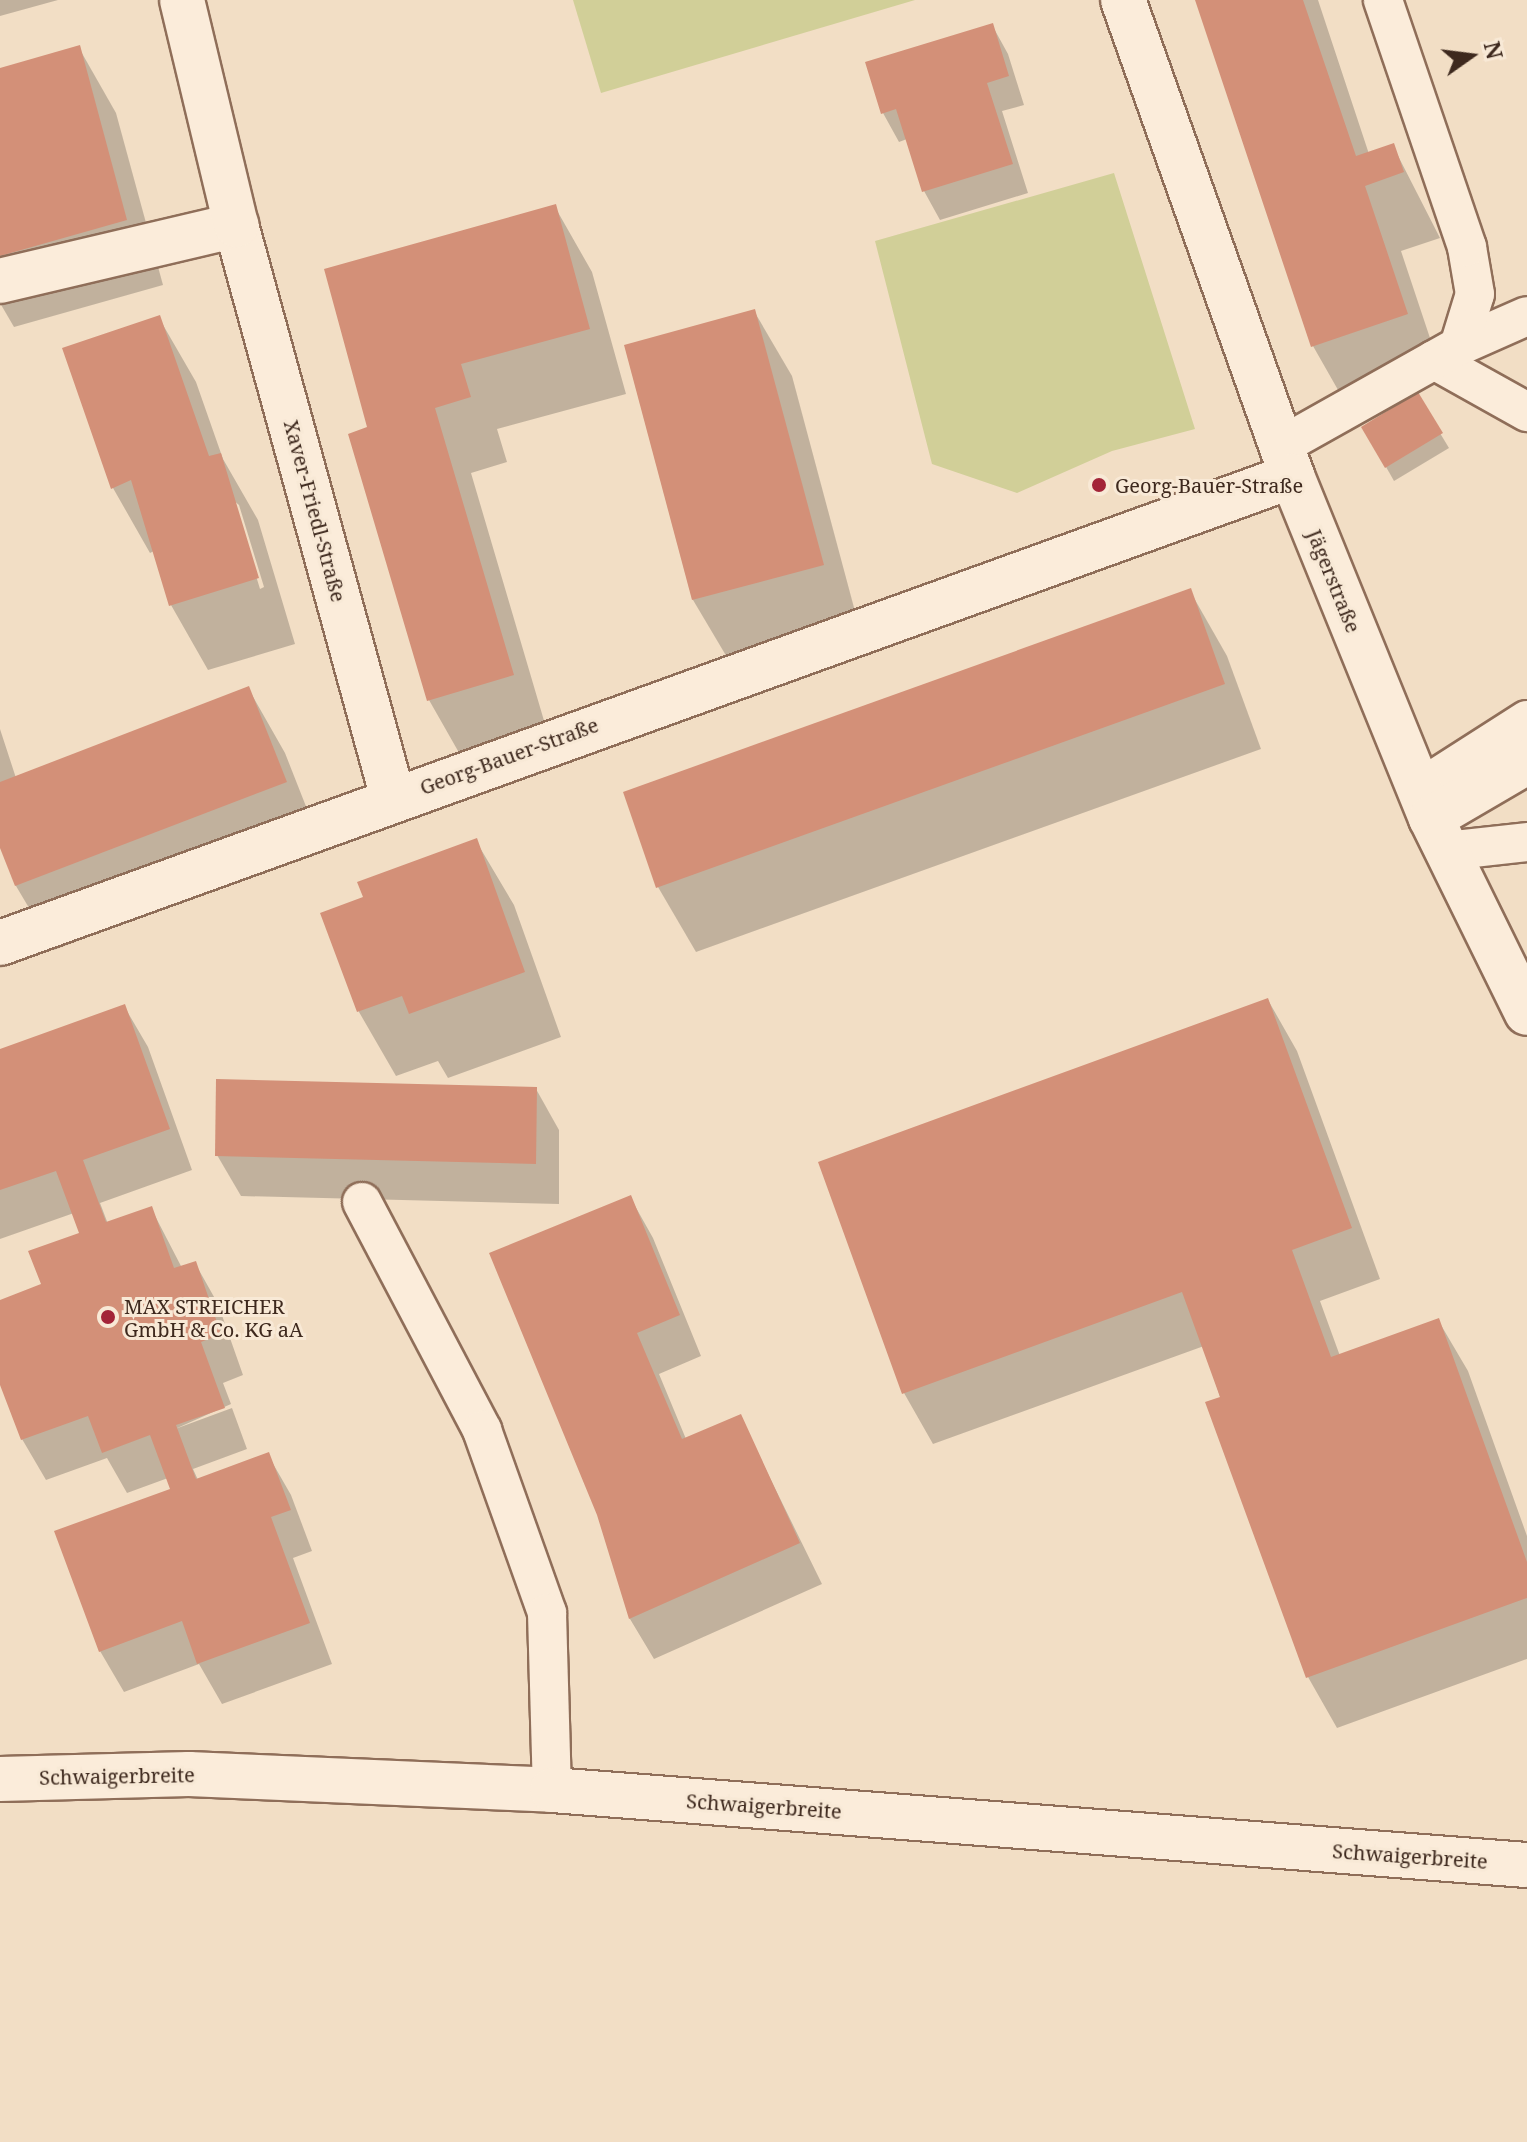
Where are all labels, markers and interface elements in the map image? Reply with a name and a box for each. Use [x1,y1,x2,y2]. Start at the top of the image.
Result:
north arrow [1431,16,1511,96]
text: N [1478,38,1511,62]
street label: Xaver-Friedl-Straße [279,417,351,605]
place label: Georg-Bauer-Straße [1115,473,1303,497]
marker: Georg-Bauer-Straße [1090,476,1108,494]
street label: Jägerstraße [1302,526,1366,636]
street label: Georg-Bauer-Straße [417,713,601,799]
place label: MAX STREICHER GmbH & Co. KG aA [124,1294,303,1341]
marker: MAX STREICHER GmbH & Co. KG aA [99,1308,117,1326]
street label: Schwaigerbreite [39,1763,195,1789]
street label: Schwaigerbreite [685,1789,843,1823]
street label: Schwaigerbreite [1331,1839,1489,1873]

